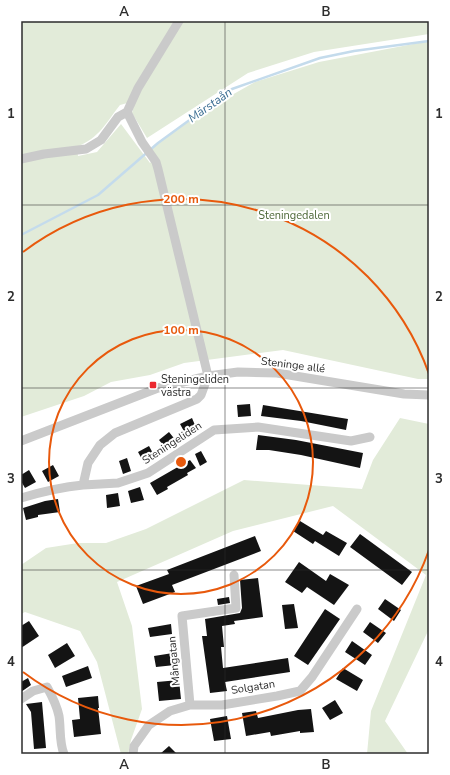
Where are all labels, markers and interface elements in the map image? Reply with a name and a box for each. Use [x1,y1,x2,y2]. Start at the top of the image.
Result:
text: A [119,3,129,21]
text: B [322,3,331,21]
water label: Märstaån [185,84,235,126]
text: 1 [7,105,15,123]
text: 1 [435,105,443,123]
text: 200 m [163,191,199,207]
park label: Steningedalen [258,208,330,223]
text: 2 [7,288,15,306]
text: 2 [435,288,443,306]
text: 100 m [163,322,199,338]
street label: Steninge allé [260,354,326,376]
place label: Steningeliden västra [161,372,229,400]
marker: Steningeliden västra [148,380,158,390]
street label: Steningeliden [139,418,205,468]
centre of rings [174,455,188,469]
text: 3 [7,470,15,488]
text: 3 [435,470,443,488]
street label: Mångatan [164,636,184,686]
text: 4 [7,653,15,671]
text: 4 [435,653,443,671]
street label: Solgatan [230,676,276,698]
text: A [119,756,129,774]
text: B [322,756,331,774]

